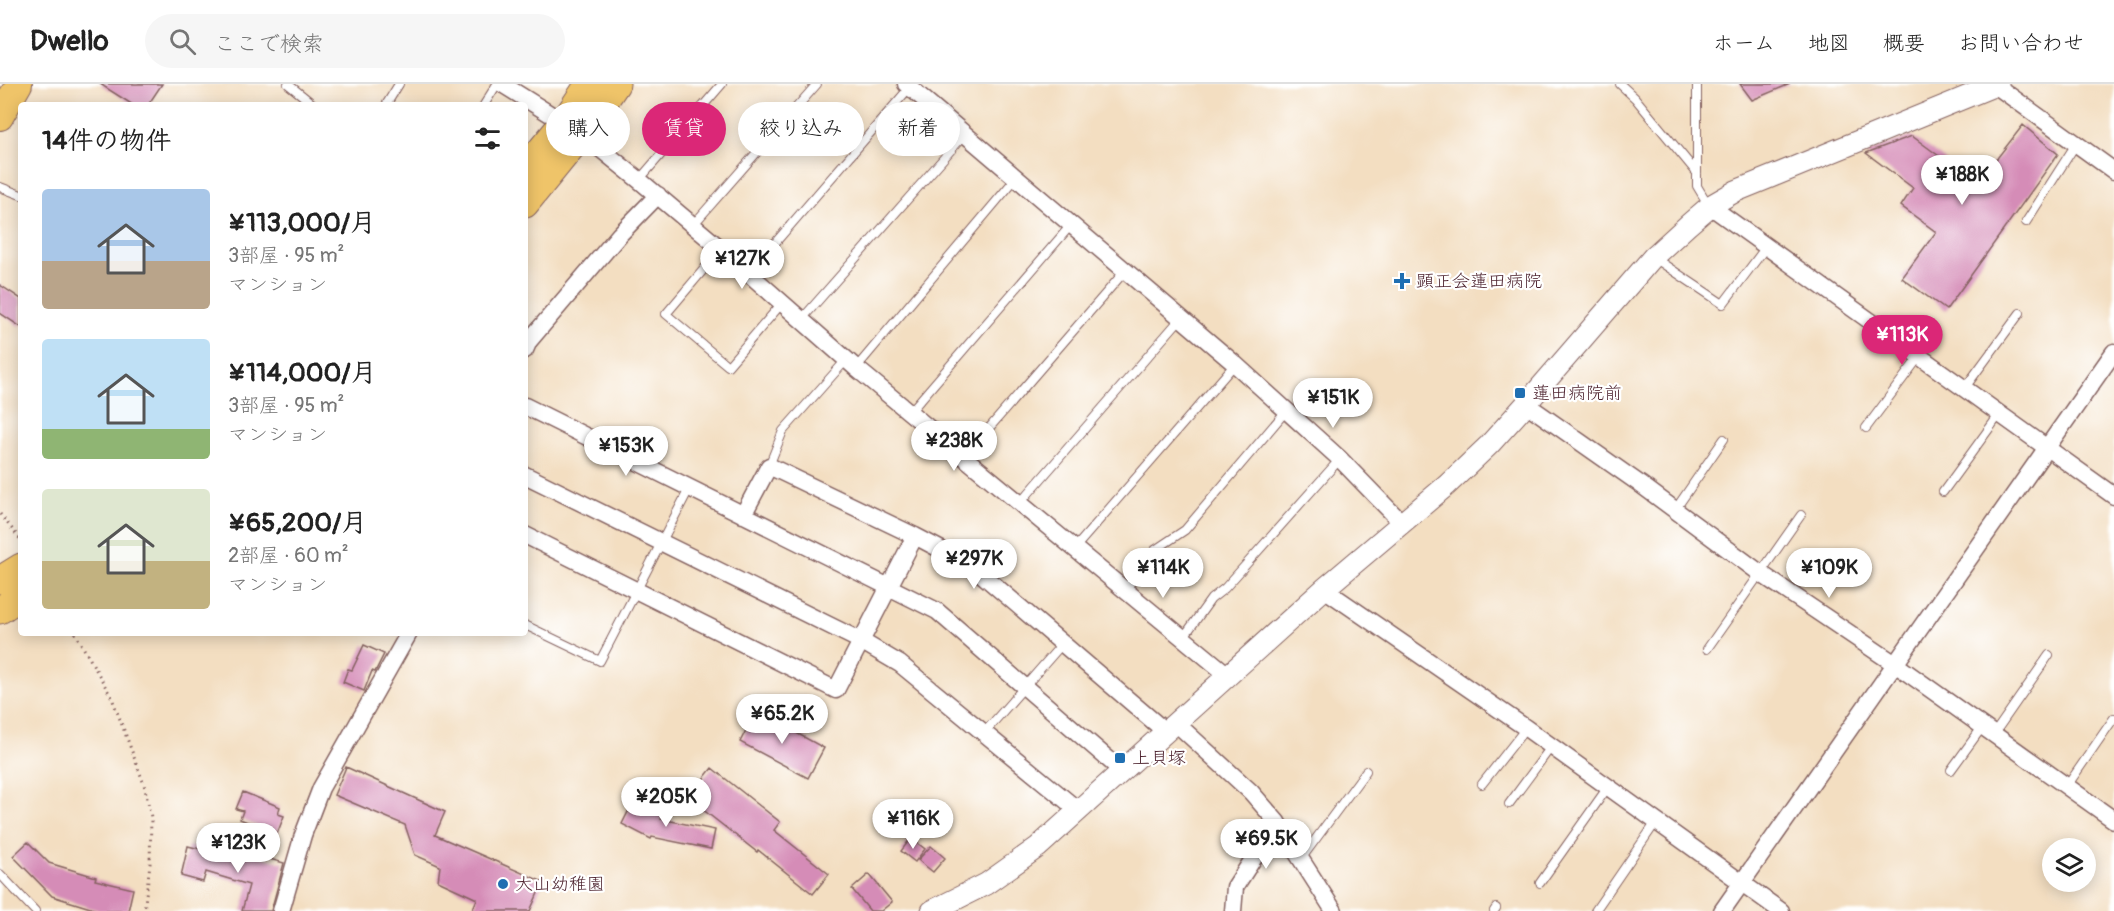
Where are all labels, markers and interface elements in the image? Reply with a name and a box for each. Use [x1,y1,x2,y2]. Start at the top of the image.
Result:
search box [145,14,565,68]
text: Dwello [30,24,109,59]
icon: search [166,25,199,58]
text: ここで検索 [214,30,324,58]
text: ホーム [1713,30,1775,57]
text: 地図 [1808,30,1850,57]
text: 概要 [1883,30,1925,57]
text: お問い合わせ [1958,30,2084,57]
chip: 購入 [546,102,630,156]
chip: 賃貸 [642,102,726,156]
chip: 絞り込み [738,102,864,156]
chip: 新着 [876,102,960,156]
icon: filters [471,122,504,155]
text: 14件の物件 [42,125,171,157]
pin: ¥188K [1920,155,2004,206]
text: ¥188K [1935,162,1989,187]
text: ¥113,000/月 [228,207,376,239]
icon: home [90,213,162,285]
pin: ¥127K [700,239,784,290]
text: 3部屋 · 95 m² [228,243,344,268]
text: ¥127K [714,246,770,271]
place label: 顕正会蓮田病院 [1416,270,1542,293]
text: マンション [228,272,327,297]
marker: 顕正会蓮田病院 [1393,272,1411,290]
pin: ¥113K [1860,315,1944,366]
text: ¥113K [1876,322,1928,347]
text: ¥114,000/月 [228,357,377,389]
icon: home [90,363,162,435]
pin: ¥151K [1291,378,1375,429]
place label: 蓮田病院前 [1532,382,1622,405]
text: ¥151K [1307,385,1359,410]
marker: 蓮田病院前 [1513,386,1527,400]
text: 3部屋 · 95 m² [228,393,344,418]
pin: ¥238K [912,421,996,472]
text: マンション [228,422,327,447]
pin: ¥153K [584,426,668,477]
text: ¥238K [925,428,983,453]
text: ¥153K [598,433,654,458]
text: ¥65,200/月 [228,507,367,539]
icon: home [90,513,162,585]
pin: ¥297K [932,539,1016,590]
text: 2部屋 · 60 m² [228,543,349,568]
text: ¥297K [945,546,1003,571]
pin: ¥114K [1121,548,1205,599]
pin: ¥109K [1787,548,1871,599]
text: ¥114K [1136,555,1190,580]
text: ¥109K [1800,555,1858,580]
text: マンション [228,572,327,597]
pin: ¥65.2K [733,694,831,745]
text: ¥65.2K [750,701,814,726]
place label: 上貝塚 [1132,747,1186,770]
marker: 上貝塚 [1113,751,1127,765]
pin: ¥205K [624,777,708,828]
text: ¥205K [635,784,697,809]
pin: ¥116K [871,799,955,850]
text: ¥116K [886,806,940,831]
pin: ¥69.5K [1217,819,1315,870]
pin: ¥123K [196,823,280,874]
text: ¥69.5K [1234,826,1298,851]
text: ¥123K [210,830,266,855]
map controls [2042,838,2096,892]
button: layers [2042,838,2096,892]
place label: 大山幼稚園 [515,873,605,896]
marker: 大山幼稚園 [496,877,510,891]

